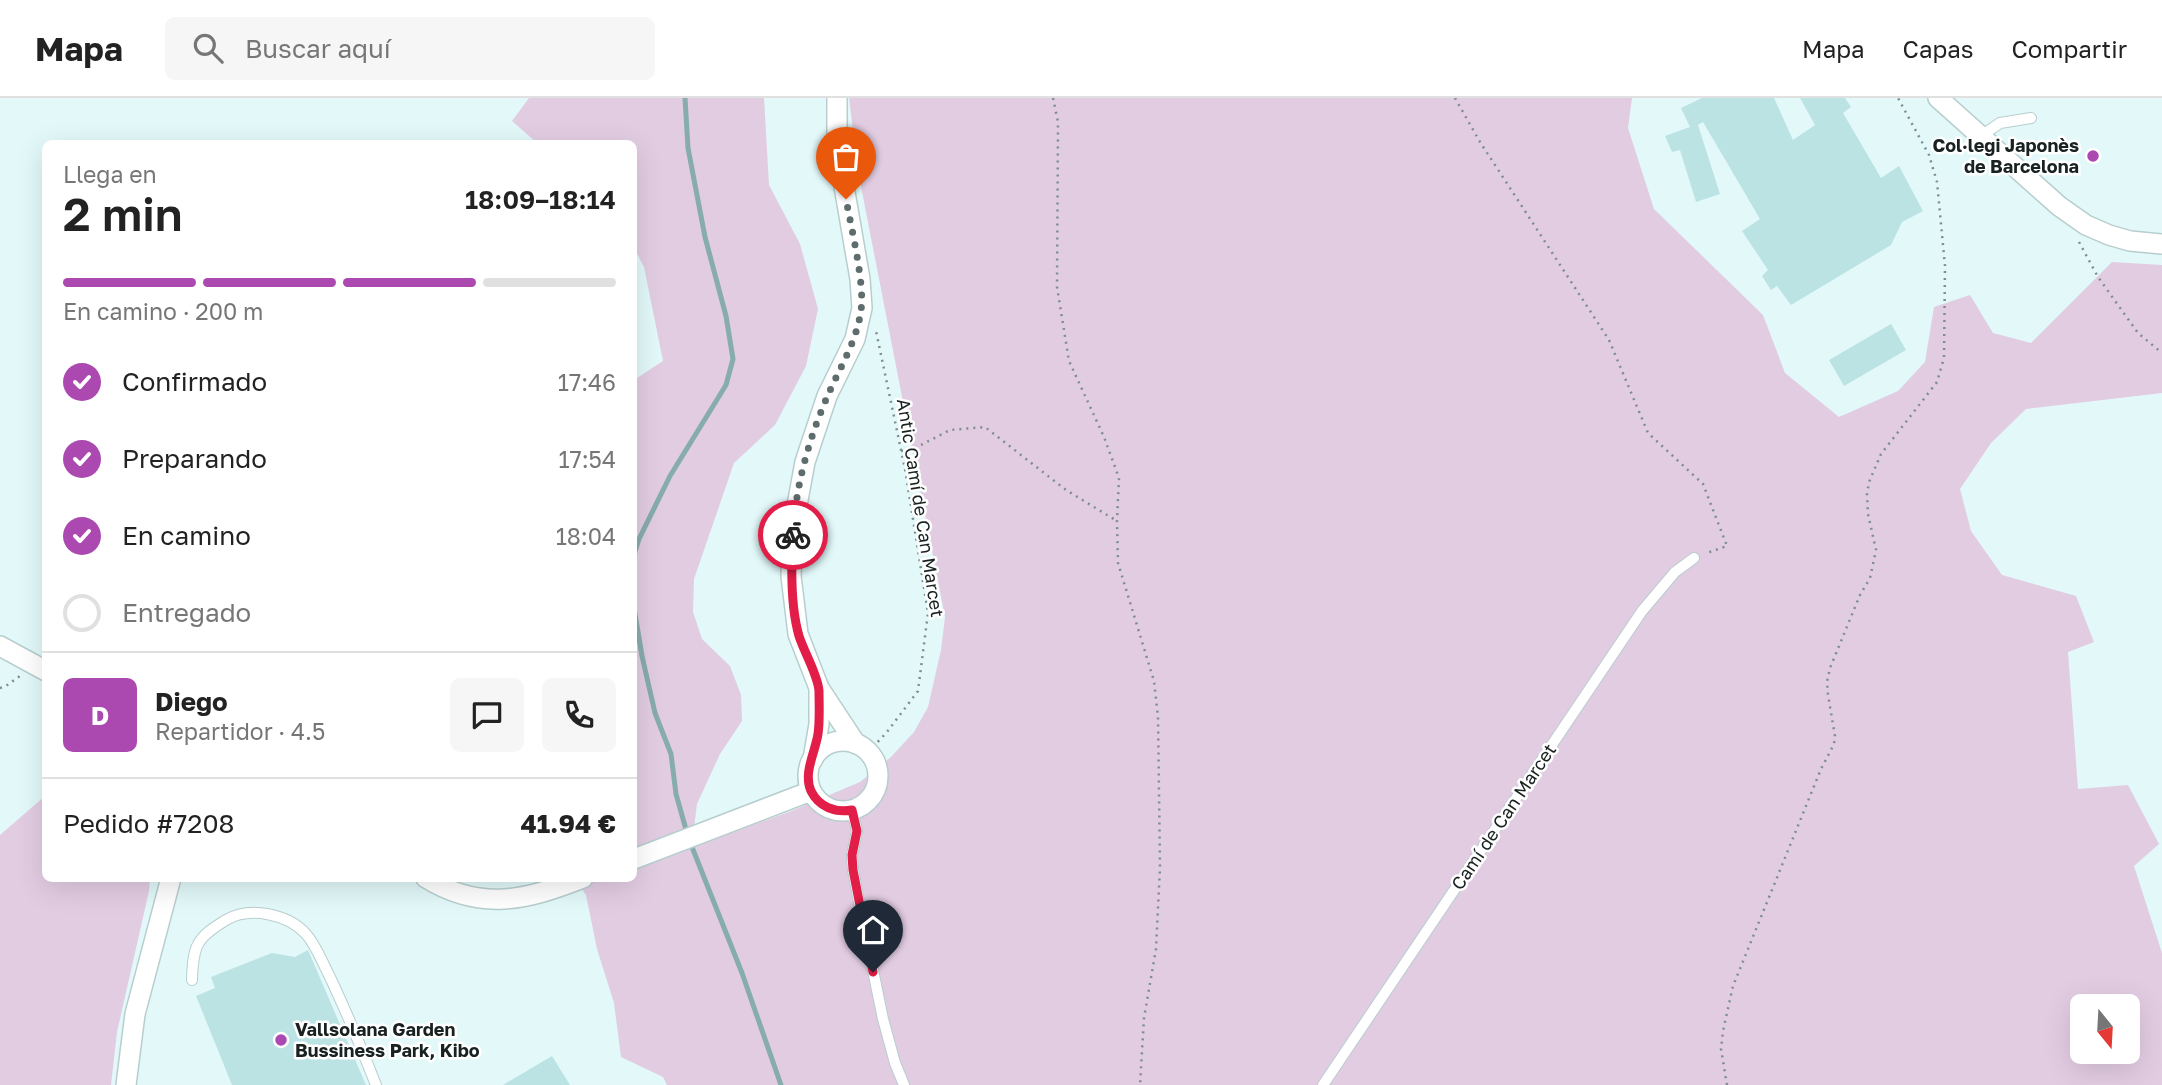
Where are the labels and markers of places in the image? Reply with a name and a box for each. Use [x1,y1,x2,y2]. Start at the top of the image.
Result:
pin [816,127,876,199]
place label: Col·legi Japonès de Barcelona [1932,134,2079,177]
marker: Col·legi Japonès de Barcelona [2085,148,2101,164]
pin [843,900,903,972]
place label: Vallsolana Garden Bussiness Park, Kibo [295,1018,480,1061]
marker: Vallsolana Garden Bussiness Park, Kibo [273,1032,289,1048]

